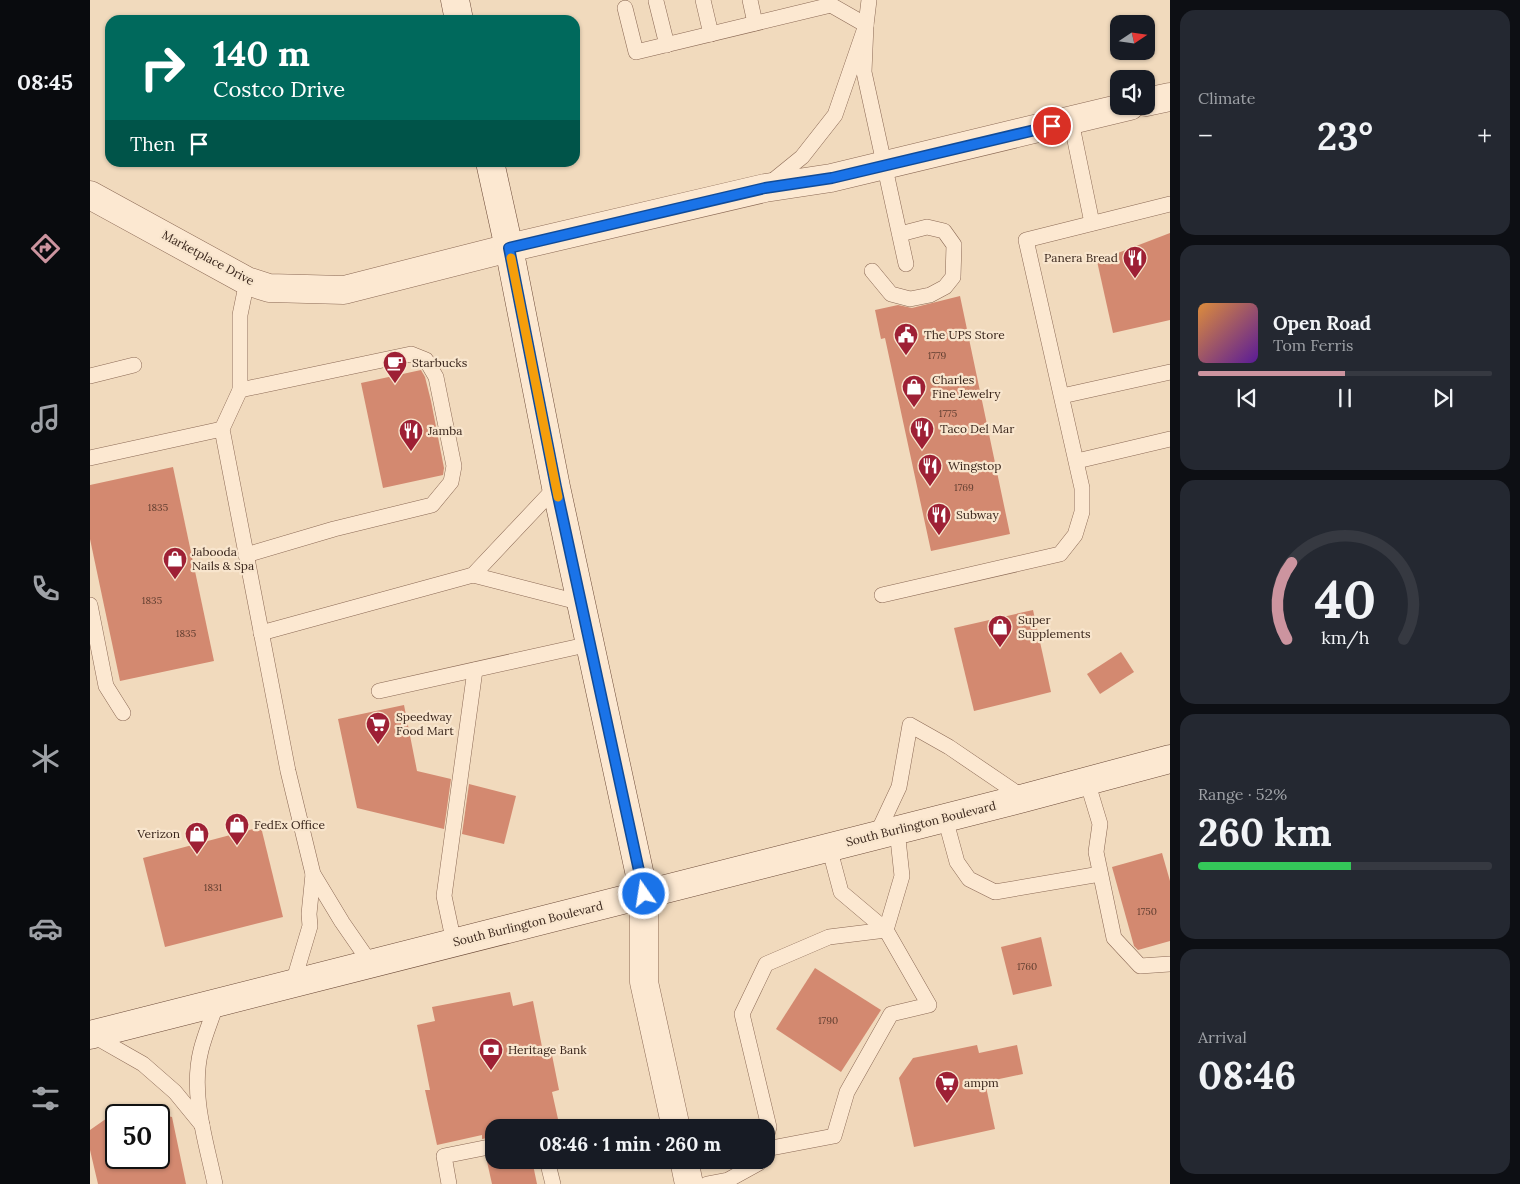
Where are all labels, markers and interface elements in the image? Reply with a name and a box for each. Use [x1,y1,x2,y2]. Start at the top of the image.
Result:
north arrow [1110,15,1155,60]
map controls [1110,15,1155,115]
text: 140 m [213,31,310,76]
icon: right [130,35,195,100]
text: 08:45 [17,68,73,96]
button: sound [1110,70,1155,115]
text: Costco Drive [213,75,345,103]
text: Climate [1198,88,1255,108]
pin [1031,105,1073,147]
icon: arrive [1038,112,1066,140]
text: 23° [1317,112,1373,160]
text: − [1198,118,1213,154]
text: + [1477,118,1492,154]
icon: arrive [185,130,213,158]
text: Then [130,132,175,156]
street label: Marketplace Drive [160,227,257,288]
icon: directions [28,231,63,266]
restaurant icon: Panera Bread [1122,245,1148,279]
place label: Panera Bread [1044,250,1118,265]
text: Open Road [1273,311,1371,335]
public building icon: The UPS Store [893,322,919,356]
place label: The UPS Store [924,327,1005,342]
text: Tom Ferris [1273,335,1353,355]
house number: 1779 [928,349,947,362]
cafe icon: Starbucks [382,350,408,384]
place label: Starbucks [412,355,468,370]
place label: Charles Fine Jewelry [932,372,1001,401]
shop icon: Charles Fine Jewelry [901,374,927,408]
icon: previous [1233,384,1261,412]
icon: pause [1331,384,1359,412]
icon: next [1429,384,1457,412]
icon: music [28,401,63,436]
house number: 1775 [939,407,957,420]
restaurant icon: Taco Del Mar [909,416,935,450]
restaurant icon: Jamba [398,418,424,452]
place label: Taco Del Mar [940,421,1015,436]
place label: Jamba [427,423,462,438]
restaurant icon: Wingstop [917,453,943,487]
place label: Wingstop [948,458,1001,473]
house number: 1769 [954,481,974,494]
house number: 1835 [148,501,168,514]
restaurant icon: Subway [926,502,952,536]
place label: Subway [956,507,999,522]
place label: Jabooda Nails & Spa [191,544,254,573]
shop icon: Jabooda Nails & Spa [162,546,188,580]
text: 40 [1314,566,1376,632]
icon: phone [28,571,63,606]
house number: 1835 [142,594,162,607]
place label: Super Supplements [1018,612,1091,641]
shop icon: Super Supplements [987,614,1013,648]
text: km/h [1321,626,1369,649]
house number: 1835 [176,627,196,640]
place label: Speedway Food Mart [396,709,454,738]
supermarket icon: Speedway Food Mart [365,711,391,745]
icon: climate [28,741,63,776]
text: Range · 52% [1198,784,1287,804]
street label: South Burlington Boulevard [844,798,997,849]
text: 260 km [1198,808,1332,856]
shop icon: FedEx Office [224,812,250,846]
place label: FedEx Office [254,817,325,832]
shop icon: Verizon [184,821,210,855]
place label: Verizon [136,826,180,841]
position arrow [617,867,669,919]
house number: 1831 [204,881,223,894]
street label: South Burlington Boulevard [451,898,604,949]
house number: 1750 [1137,905,1157,918]
icon: car [28,911,63,946]
house number: 1760 [1017,960,1037,973]
house number: 1790 [818,1014,838,1027]
text: Arrival [1198,1027,1247,1047]
bank icon: Heritage Bank [478,1037,504,1071]
place label: Heritage Bank [508,1042,587,1057]
text: 08:46 [1198,1051,1296,1099]
supermarket icon: ampm [934,1070,960,1104]
place label: ampm [964,1075,999,1090]
icon: filters [28,1081,63,1116]
speed limit sign: 50 [105,1104,170,1169]
text: 08:46 · 1 min · 260 m [539,1132,721,1156]

